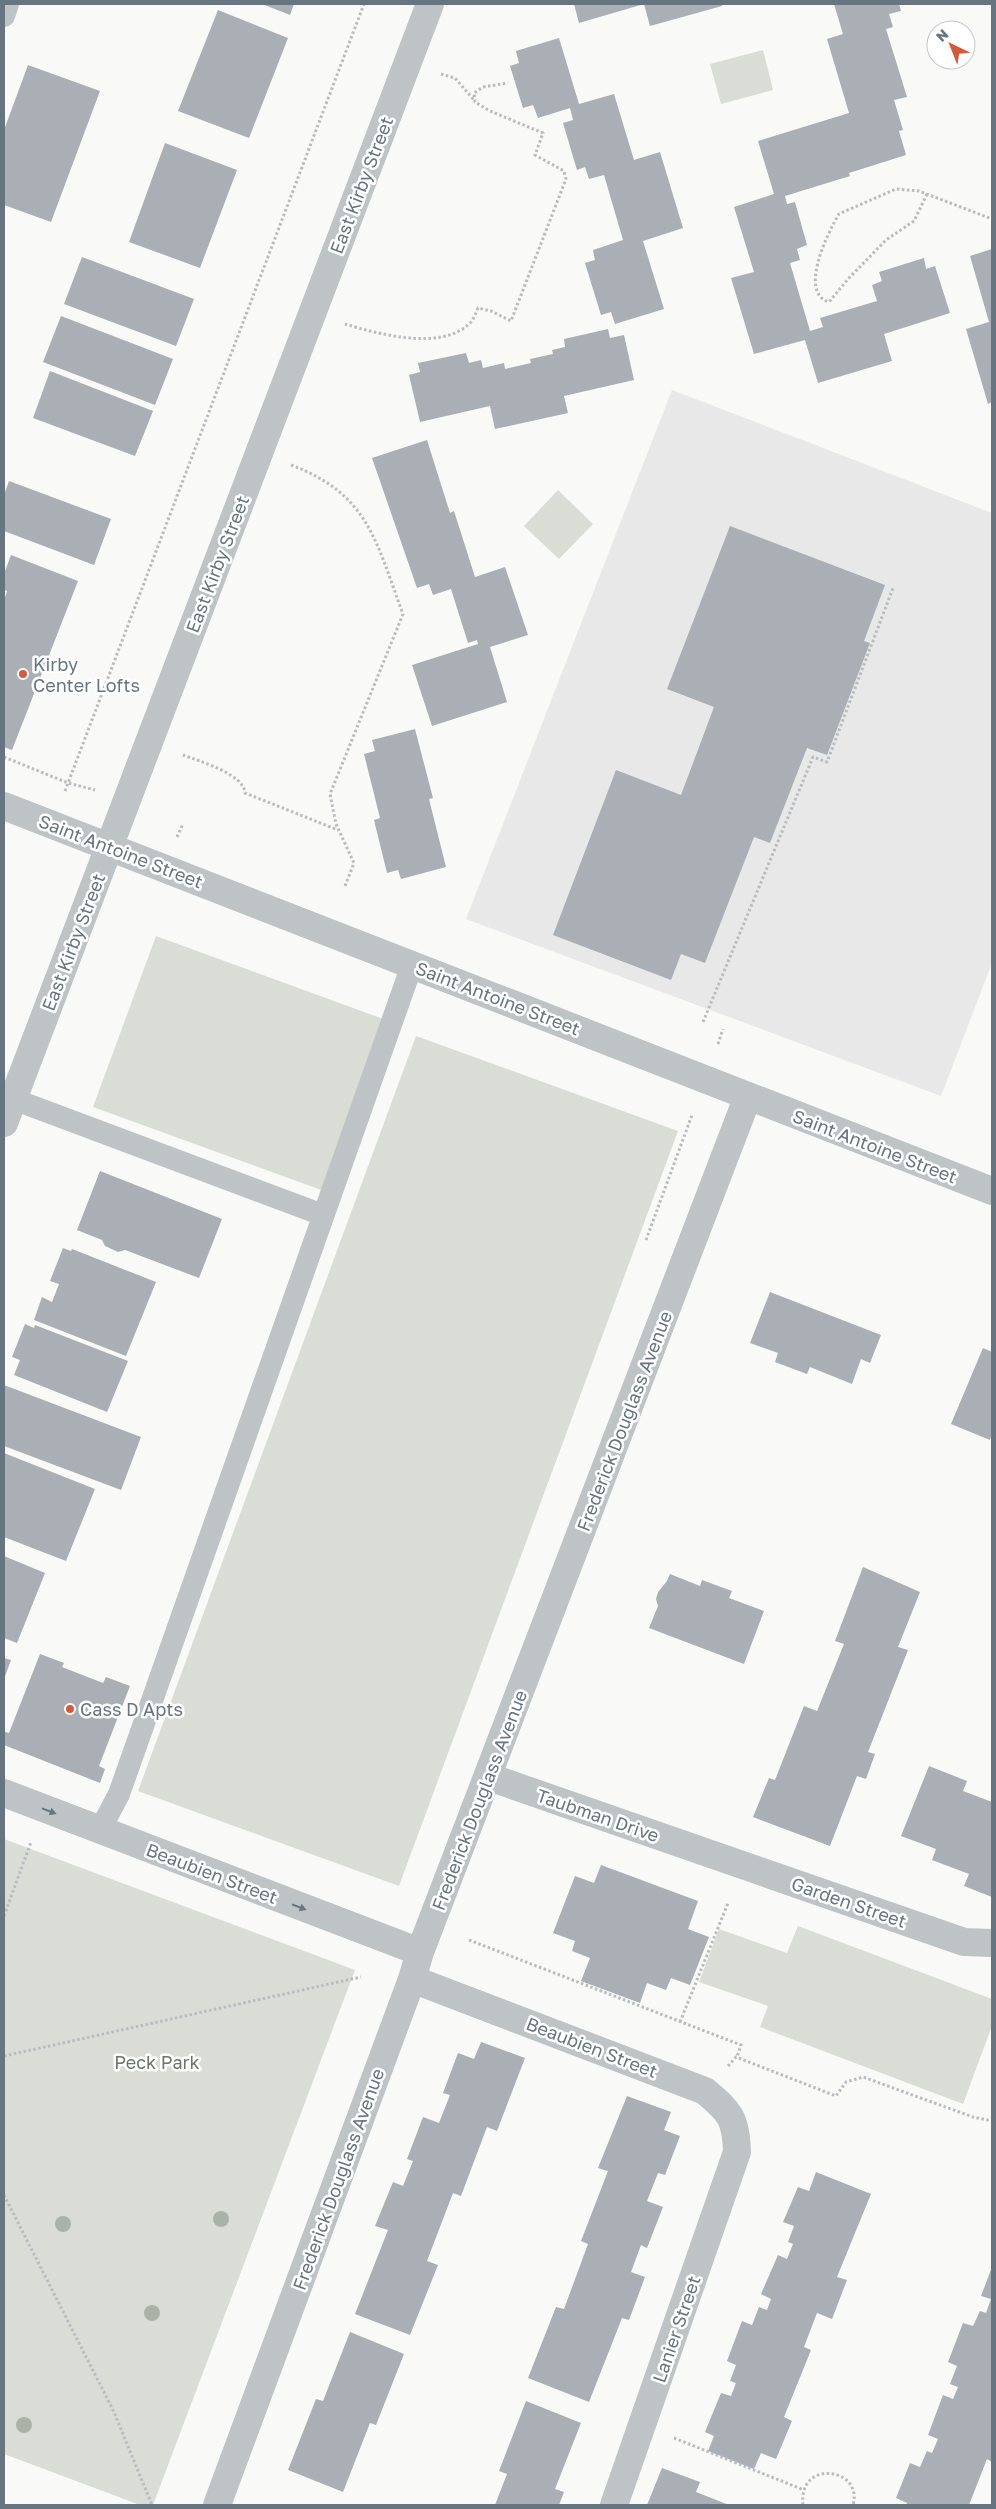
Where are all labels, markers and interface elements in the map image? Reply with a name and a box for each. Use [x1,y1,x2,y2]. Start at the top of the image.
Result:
north arrow [926,20,976,70]
text: N [932,25,951,45]
street label: East Kirby Street [325,113,397,257]
street label: East Kirby Street [181,492,253,636]
place label: Kirby Center Lofts [33,653,140,696]
marker: Kirby Center Lofts [17,668,29,680]
street label: Saint Antoine Street [36,810,206,892]
street label: East Kirby Street [37,870,109,1014]
street label: Saint Antoine Street [413,957,583,1039]
street label: Saint Antoine Street [790,1105,960,1187]
street label: Frederick Douglass Avenue [572,1308,676,1534]
street label: Frederick Douglass Avenue [427,1687,531,1913]
place label: Cass D Apts [80,1698,183,1720]
marker: Cass D Apts [64,1703,76,1715]
street label: Taubman Drive [534,1784,662,1846]
one-way arrow [42,1808,57,1815]
street label: Beaubien Street [143,1838,281,1908]
street label: Garden Street [789,1872,909,1932]
one-way arrow [292,1903,307,1911]
street label: Beaubien Street [523,2012,661,2082]
park label: Peck Park [114,2051,200,2073]
street label: Frederick Douglass Avenue [288,2065,388,2293]
street label: Lanier Street [647,2273,705,2385]

